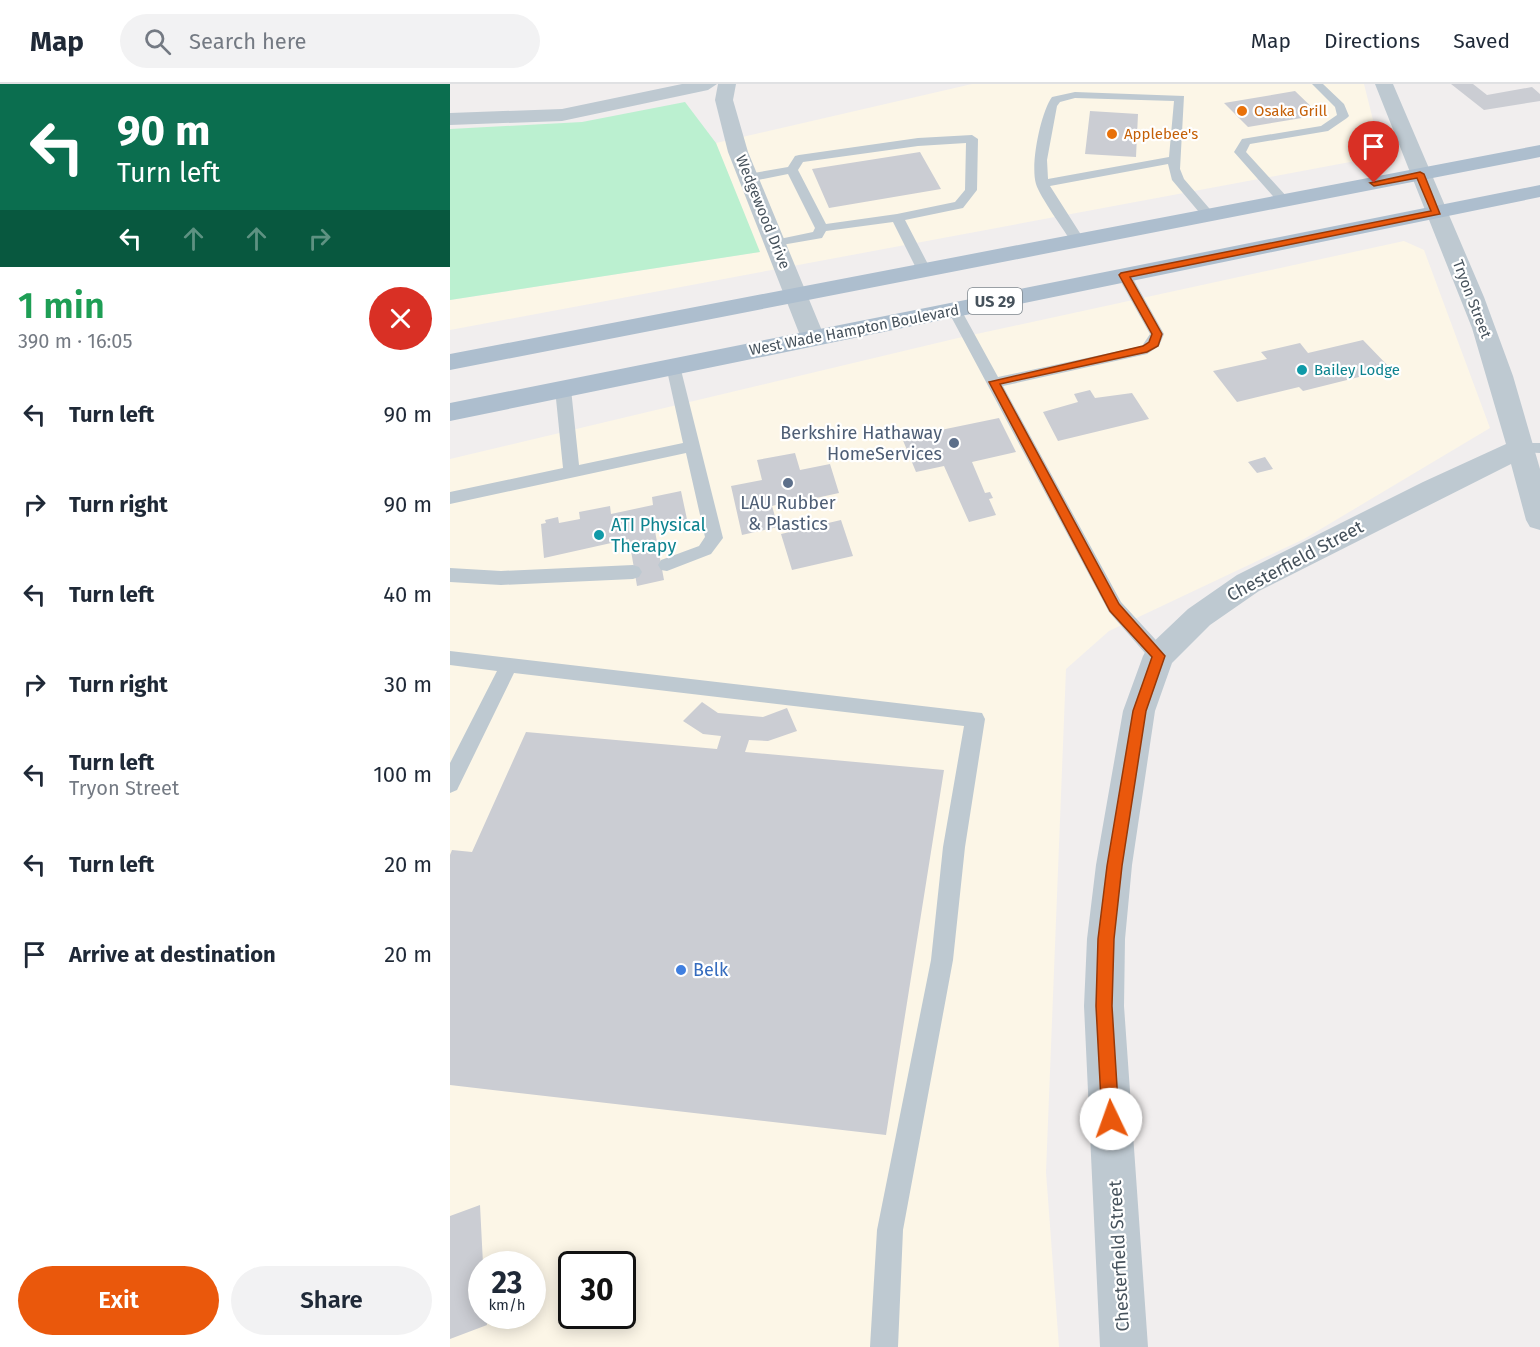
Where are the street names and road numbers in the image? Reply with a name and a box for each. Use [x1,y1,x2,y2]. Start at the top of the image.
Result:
street label: Wedgewood Drive [732,152,794,272]
street label: Tryon Street [1449,257,1495,341]
road number: US 29 [968,288,1022,314]
street label: West Wade Hampton Boulevard [747,301,961,359]
street label: Chesterfield Street [1223,516,1367,606]
street label: Chesterfield Street [1104,1179,1134,1332]

